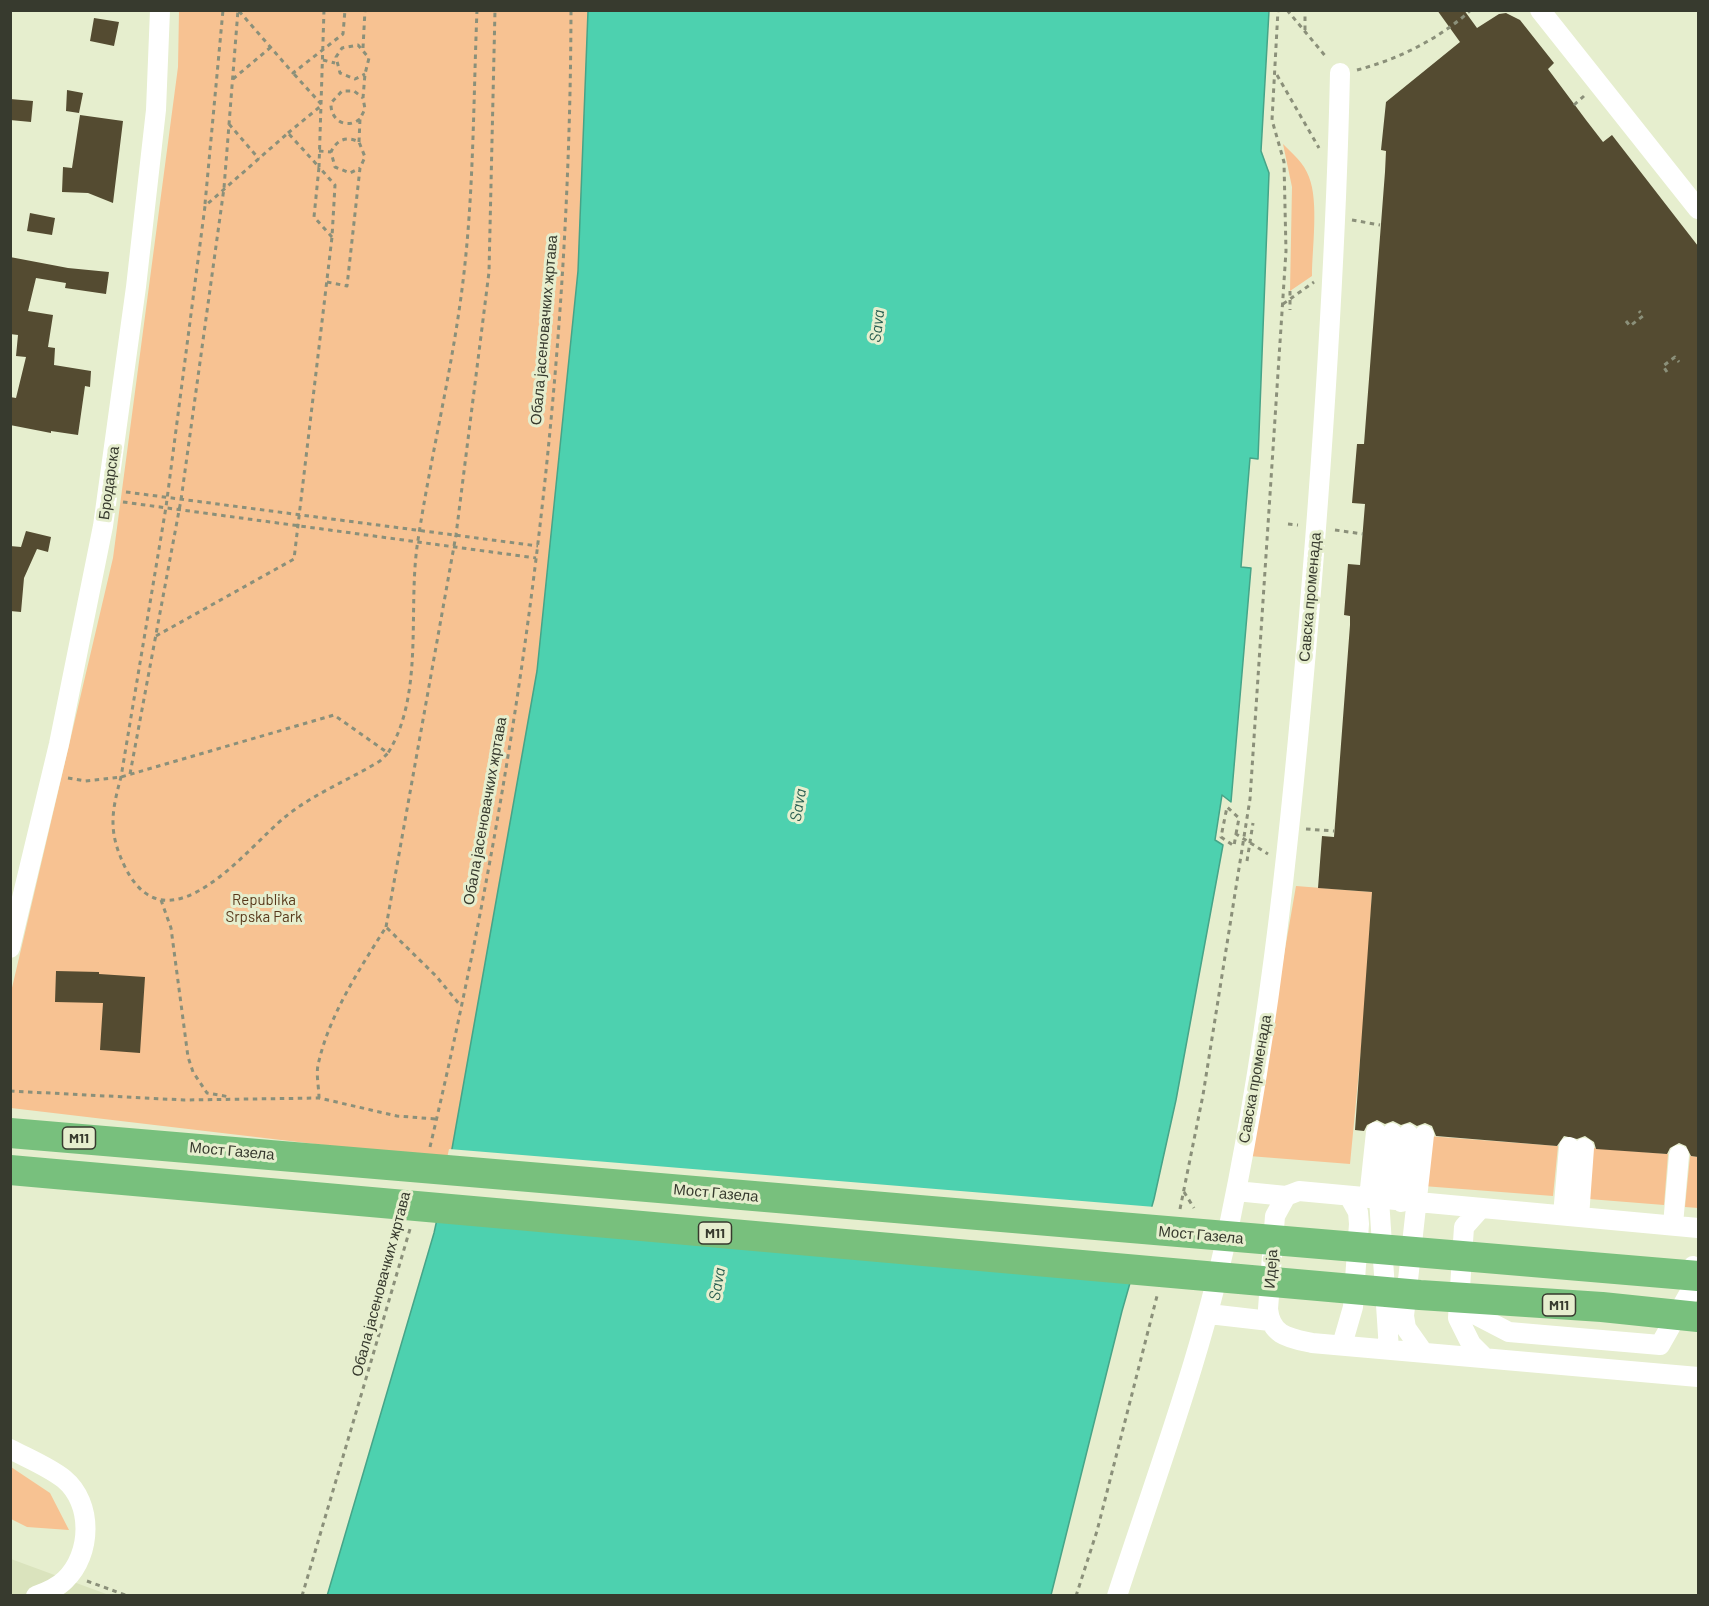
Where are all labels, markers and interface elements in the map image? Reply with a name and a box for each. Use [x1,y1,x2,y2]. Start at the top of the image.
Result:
street label: Обала јасеновачких жртава [527,234,561,426]
water label: Sava [865,308,889,344]
street label: Бродарска [95,445,123,521]
street label: Савска променада [1295,531,1325,663]
street label: Обала јасеновачких жртава [460,715,510,907]
water label: Sava [786,787,810,823]
park label: Republika Srpska Park [225,891,303,926]
street label: Савска променада [1235,1013,1275,1145]
road number: M11 [62,1127,96,1149]
street label: Мост Газела [189,1138,275,1164]
street label: Мост Газела [673,1180,759,1206]
street label: Обала јасеновачких жртава [348,1190,414,1378]
road number: M11 [698,1222,732,1244]
street label: Мост Газела [1158,1222,1244,1248]
street label: Идеја [1261,1249,1281,1289]
water label: Sava [705,1266,729,1302]
road number: M11 [1542,1294,1576,1316]

